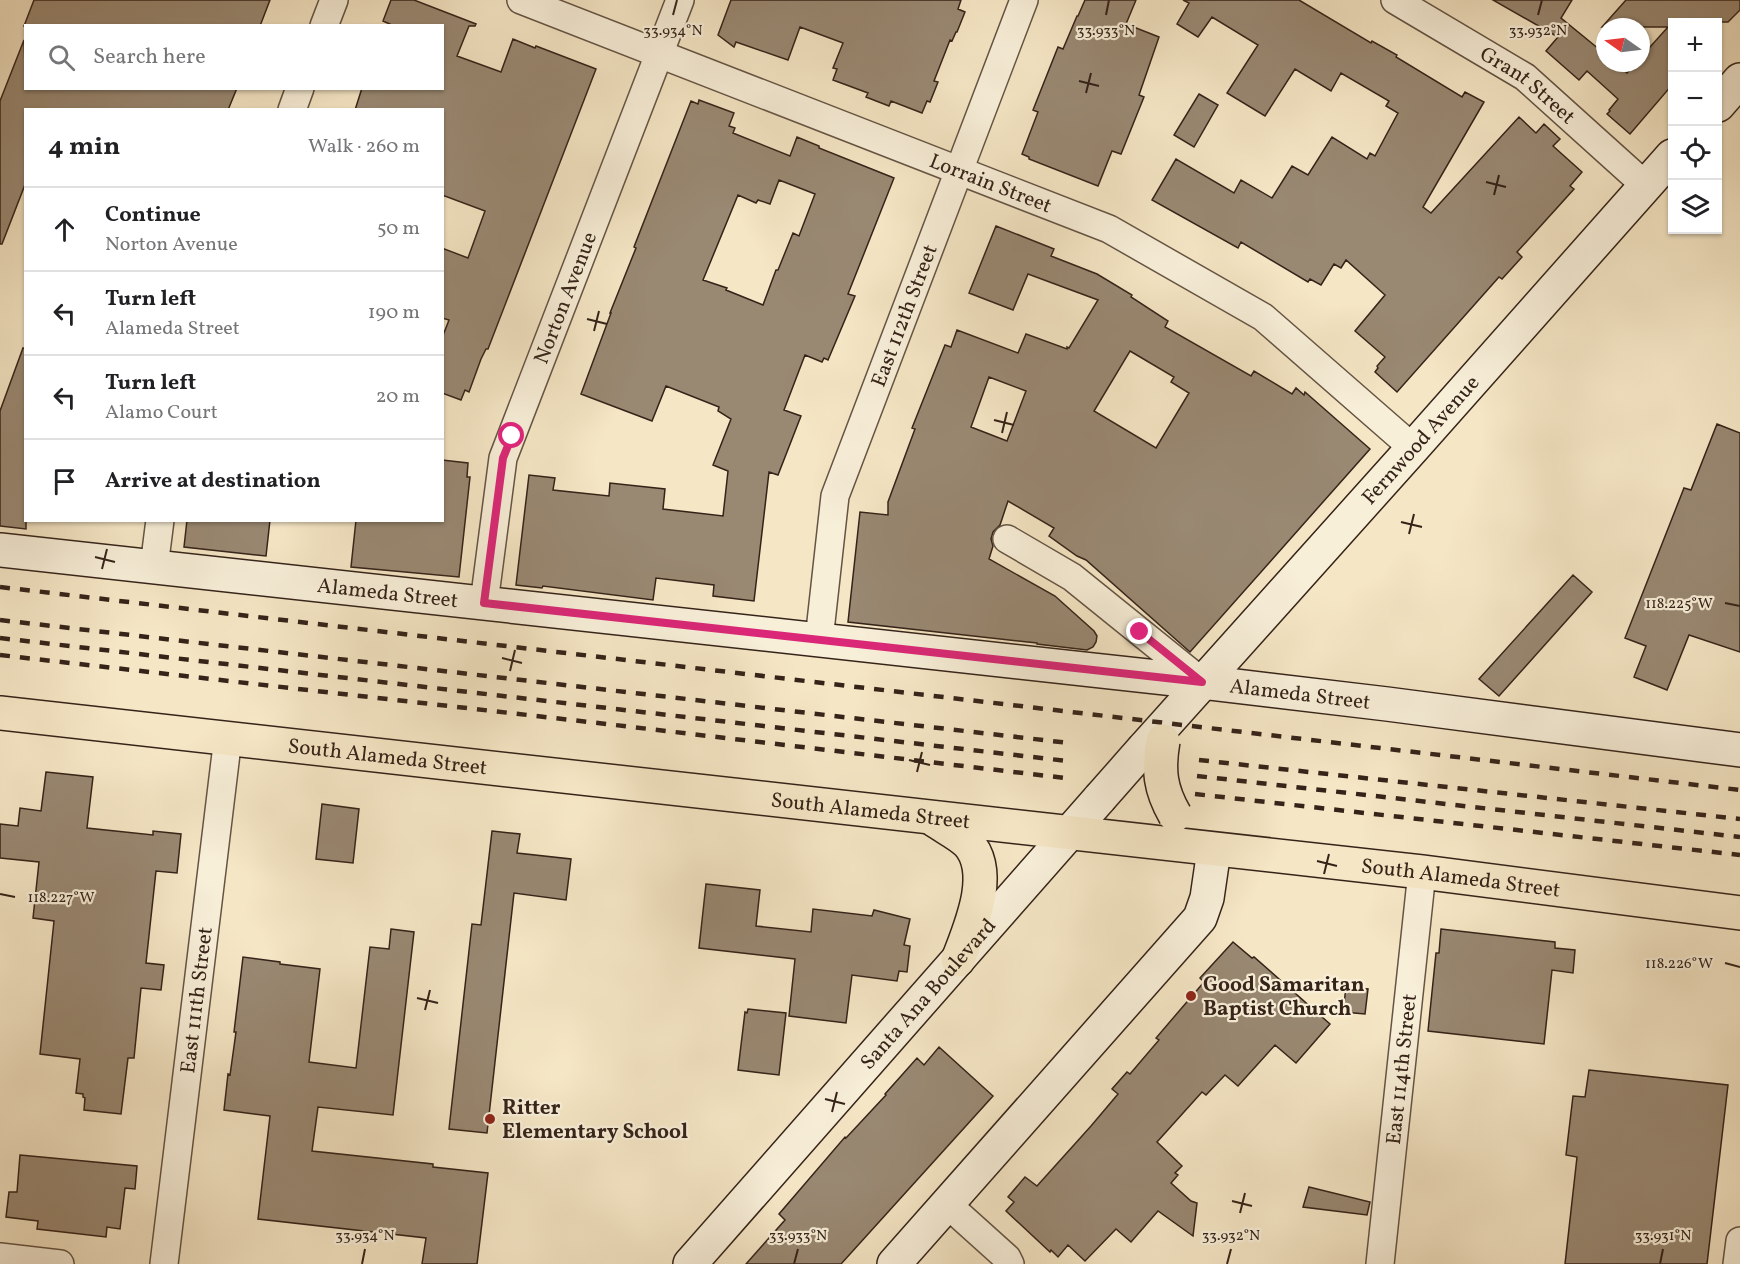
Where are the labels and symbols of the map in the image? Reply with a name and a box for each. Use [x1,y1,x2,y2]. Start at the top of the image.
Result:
north arrow [1596,18,1650,72]
text: 33.934°N [643,21,703,42]
text: 33.933°N [1077,21,1135,42]
text: 33.932°N [1509,21,1567,42]
street label: Grant Street [1474,40,1581,132]
street label: Lorrain Street [925,147,1056,221]
street label: Norton Avenue [528,228,605,369]
street label: East 112th Street [865,241,946,392]
street label: Fernwood Avenue [1356,370,1487,512]
route start [498,422,524,448]
street label: Alameda Street [315,572,460,616]
text: 118.225°W [1645,594,1713,615]
route end [1126,618,1152,644]
street label: Alameda Street [1228,672,1372,718]
street label: South Alameda Street [286,732,489,783]
street label: South Alameda Street [769,786,972,837]
street label: South Alameda Street [1359,852,1562,906]
text: 118.227°W [27,888,95,909]
street label: Santa Ana Boulevard [854,913,1004,1077]
street label: East 111th Street [174,925,221,1075]
text: 118.226°W [1645,954,1713,975]
place label: Good Samaritan Baptist Church [1203,971,1365,1024]
marker: Good Samaritan Baptist Church [1184,989,1198,1003]
street label: East 114th Street [1380,992,1425,1146]
place label: Ritter Elementary School [502,1094,688,1147]
marker: Ritter Elementary School [483,1112,497,1126]
text: 33.934°N [335,1226,395,1247]
text: 33.933°N [769,1226,827,1247]
text: 33.932°N [1202,1226,1260,1247]
text: 33.931°N [1635,1226,1691,1247]

